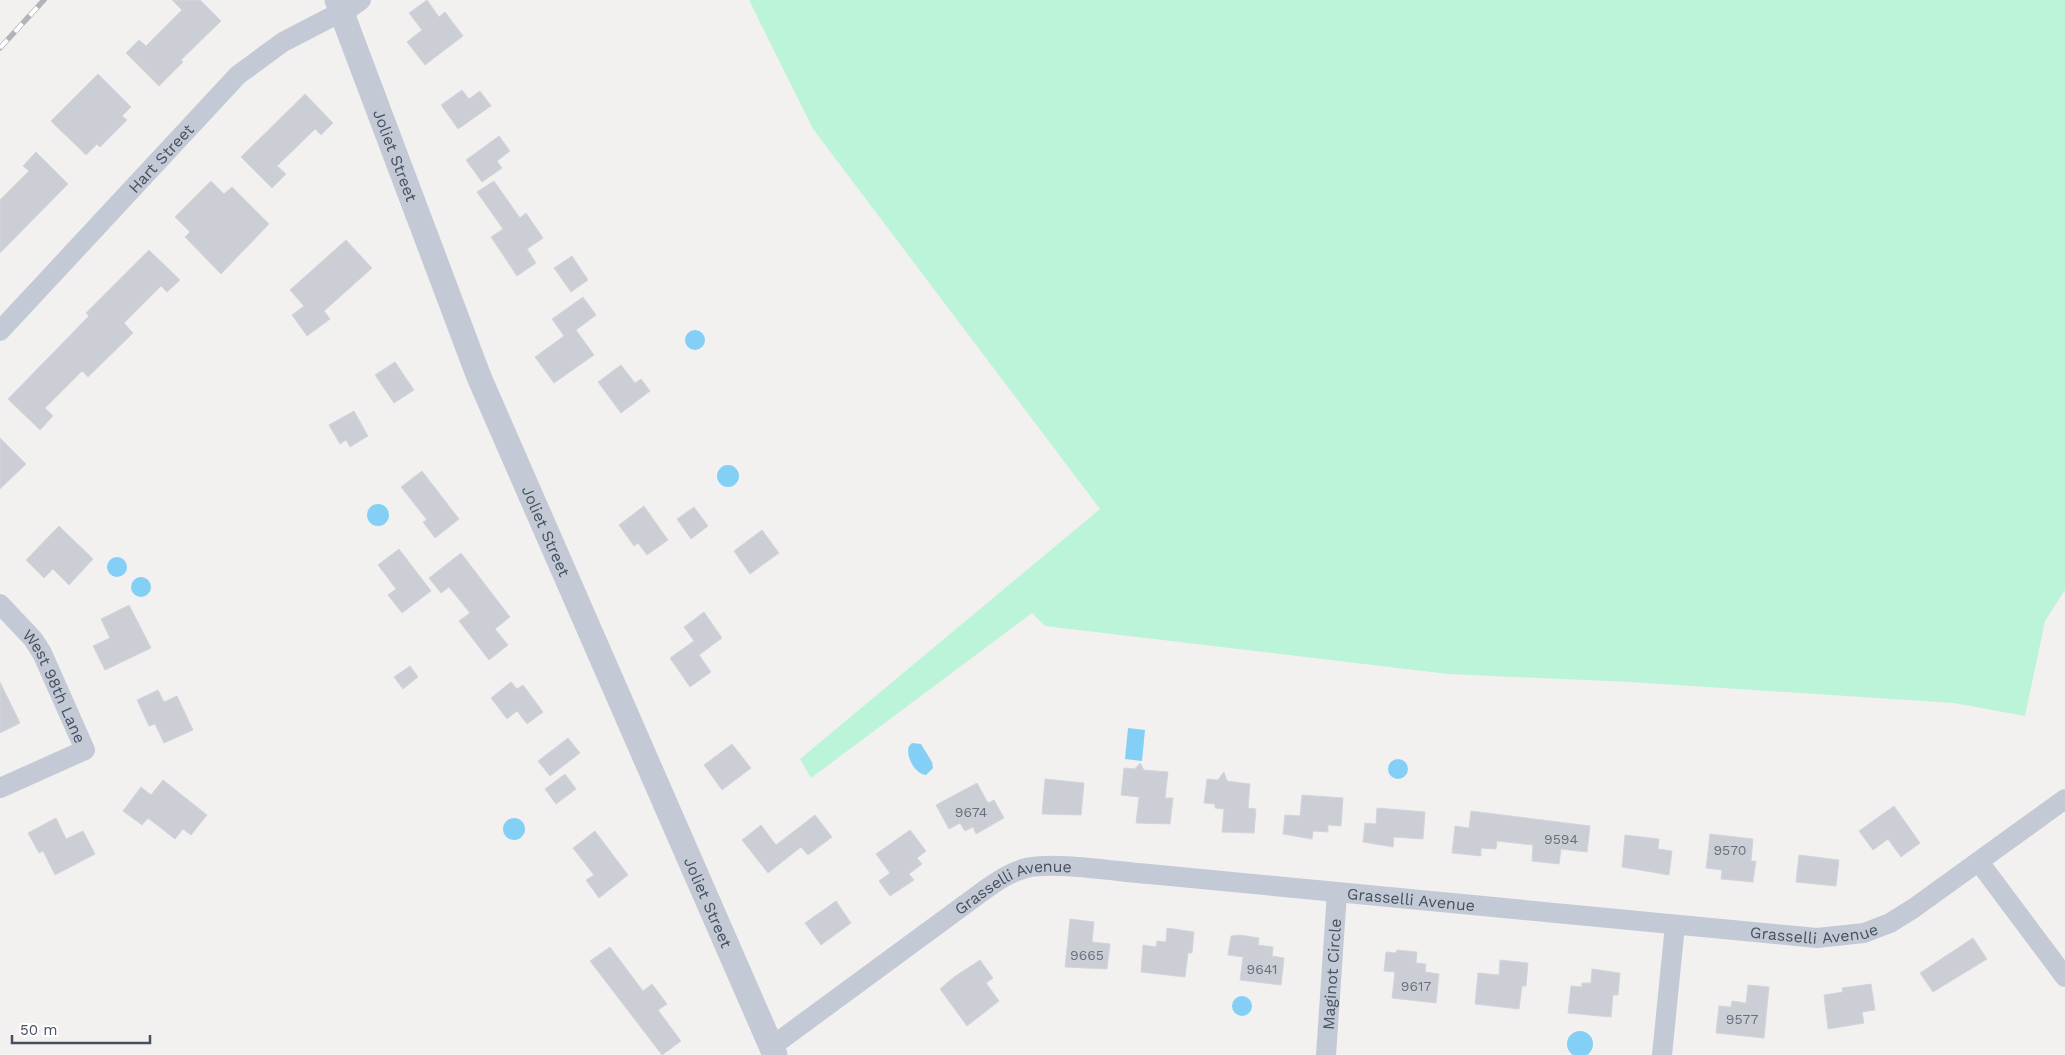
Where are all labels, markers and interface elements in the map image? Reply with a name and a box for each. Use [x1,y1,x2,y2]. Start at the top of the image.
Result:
street label: Joliet Street [369,107,421,205]
street label: Hart Street [124,120,198,197]
street label: Joliet Street [518,483,574,580]
street label: West 98th Lane [19,625,90,746]
house number: 9674 [955,804,987,820]
house number: 9594 [1544,831,1578,847]
house number: 9570 [1713,842,1747,858]
street label: Joliet Street [680,854,736,951]
street label: Grasselli Avenue [951,857,1072,919]
street label: Grasselli Avenue [1346,884,1476,915]
street label: Maginot Circle [1319,918,1345,1031]
street label: Grasselli Avenue [1749,919,1881,948]
house number: 9665 [1070,947,1104,963]
house number: 9641 [1247,961,1277,977]
house number: 9617 [1401,978,1431,994]
house number: 9577 [1726,1011,1758,1027]
scale bar [12,1012,150,1044]
text: 50 m [20,1021,57,1039]

